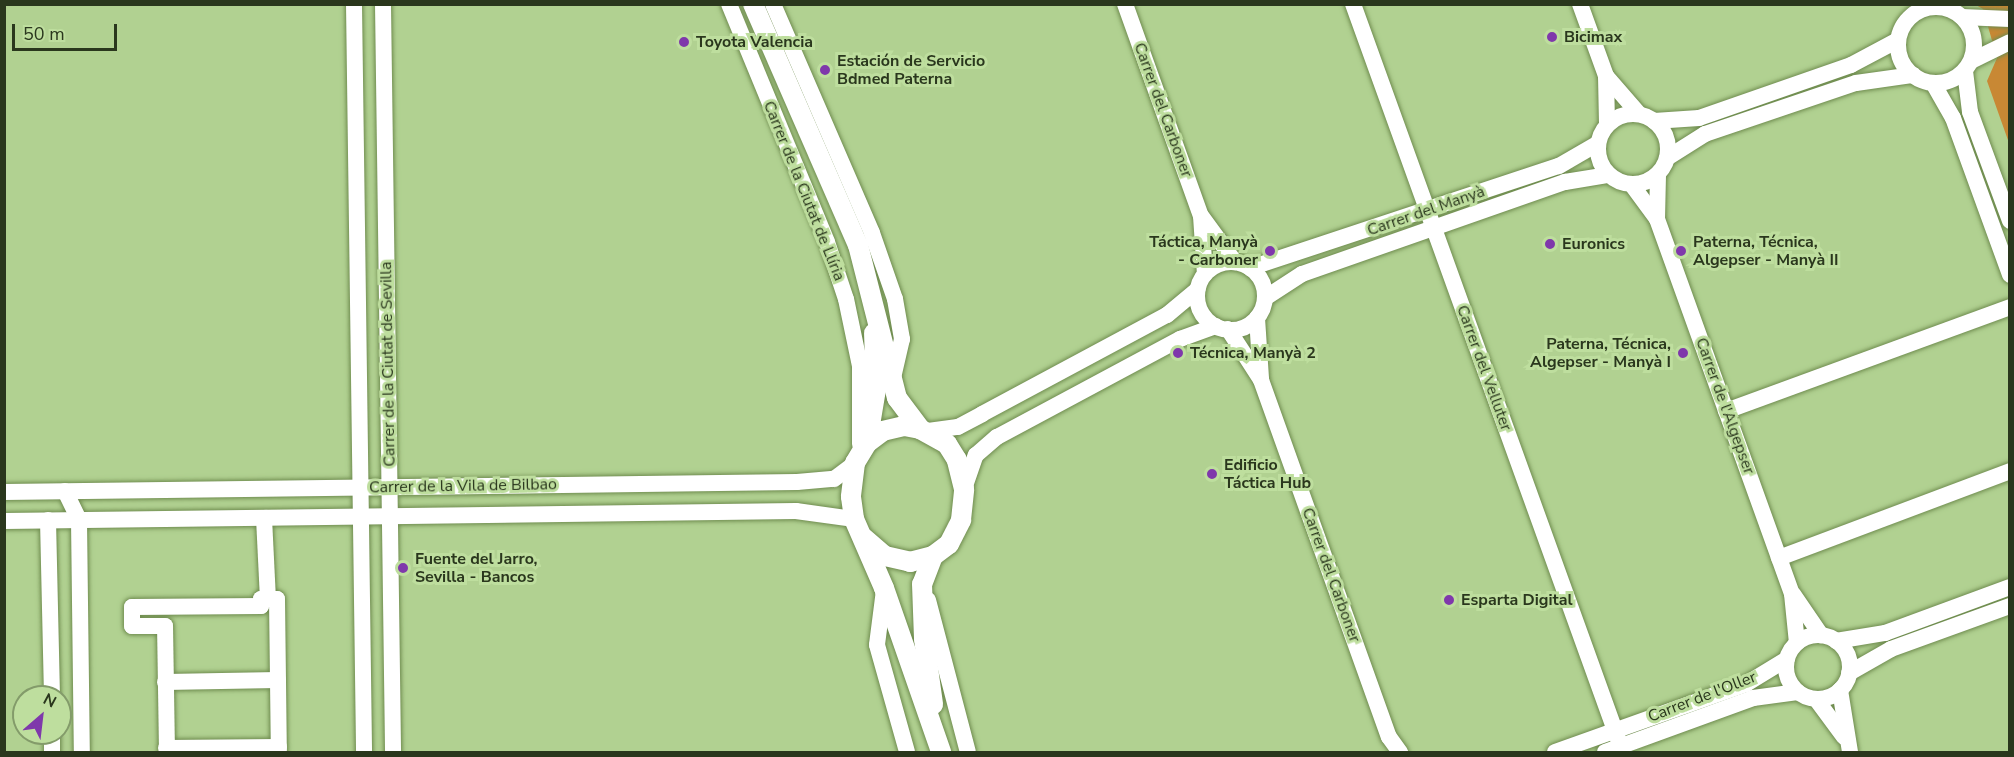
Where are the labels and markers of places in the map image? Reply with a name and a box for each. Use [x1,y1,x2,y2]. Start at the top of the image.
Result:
place label: Bicimax [1564,27,1622,47]
marker: Bicimax [1545,30,1559,44]
place label: Toyota Valencia [696,32,813,52]
marker: Toyota Valencia [677,35,691,49]
place label: Estación de Servicio Bdmed Paterna [837,51,985,89]
marker: Estación de Servicio Bdmed Paterna [818,63,832,77]
place label: Táctica, Manyà - Carboner [1149,232,1258,270]
place label: Paterna, Técnica, Algepser - Manyà II [1693,232,1838,270]
place label: Euronics [1562,234,1625,254]
marker: Euronics [1543,237,1557,251]
marker: Táctica, Manyà - Carboner [1263,244,1277,258]
marker: Paterna, Técnica, Algepser - Manyà II [1674,244,1688,258]
place label: Paterna, Técnica, Algepser - Manyà I [1530,334,1671,372]
place label: Técnica, Manyà 2 [1190,343,1316,363]
marker: Técnica, Manyà 2 [1171,346,1185,360]
marker: Paterna, Técnica, Algepser - Manyà I [1676,346,1690,360]
place label: Edificio Táctica Hub [1224,455,1311,493]
marker: Edificio Táctica Hub [1205,467,1219,481]
place label: Fuente del Jarro, Sevilla - Bancos [415,549,538,587]
marker: Fuente del Jarro, Sevilla - Bancos [396,561,410,575]
place label: Esparta Digital [1461,590,1573,610]
marker: Esparta Digital [1442,593,1456,607]

